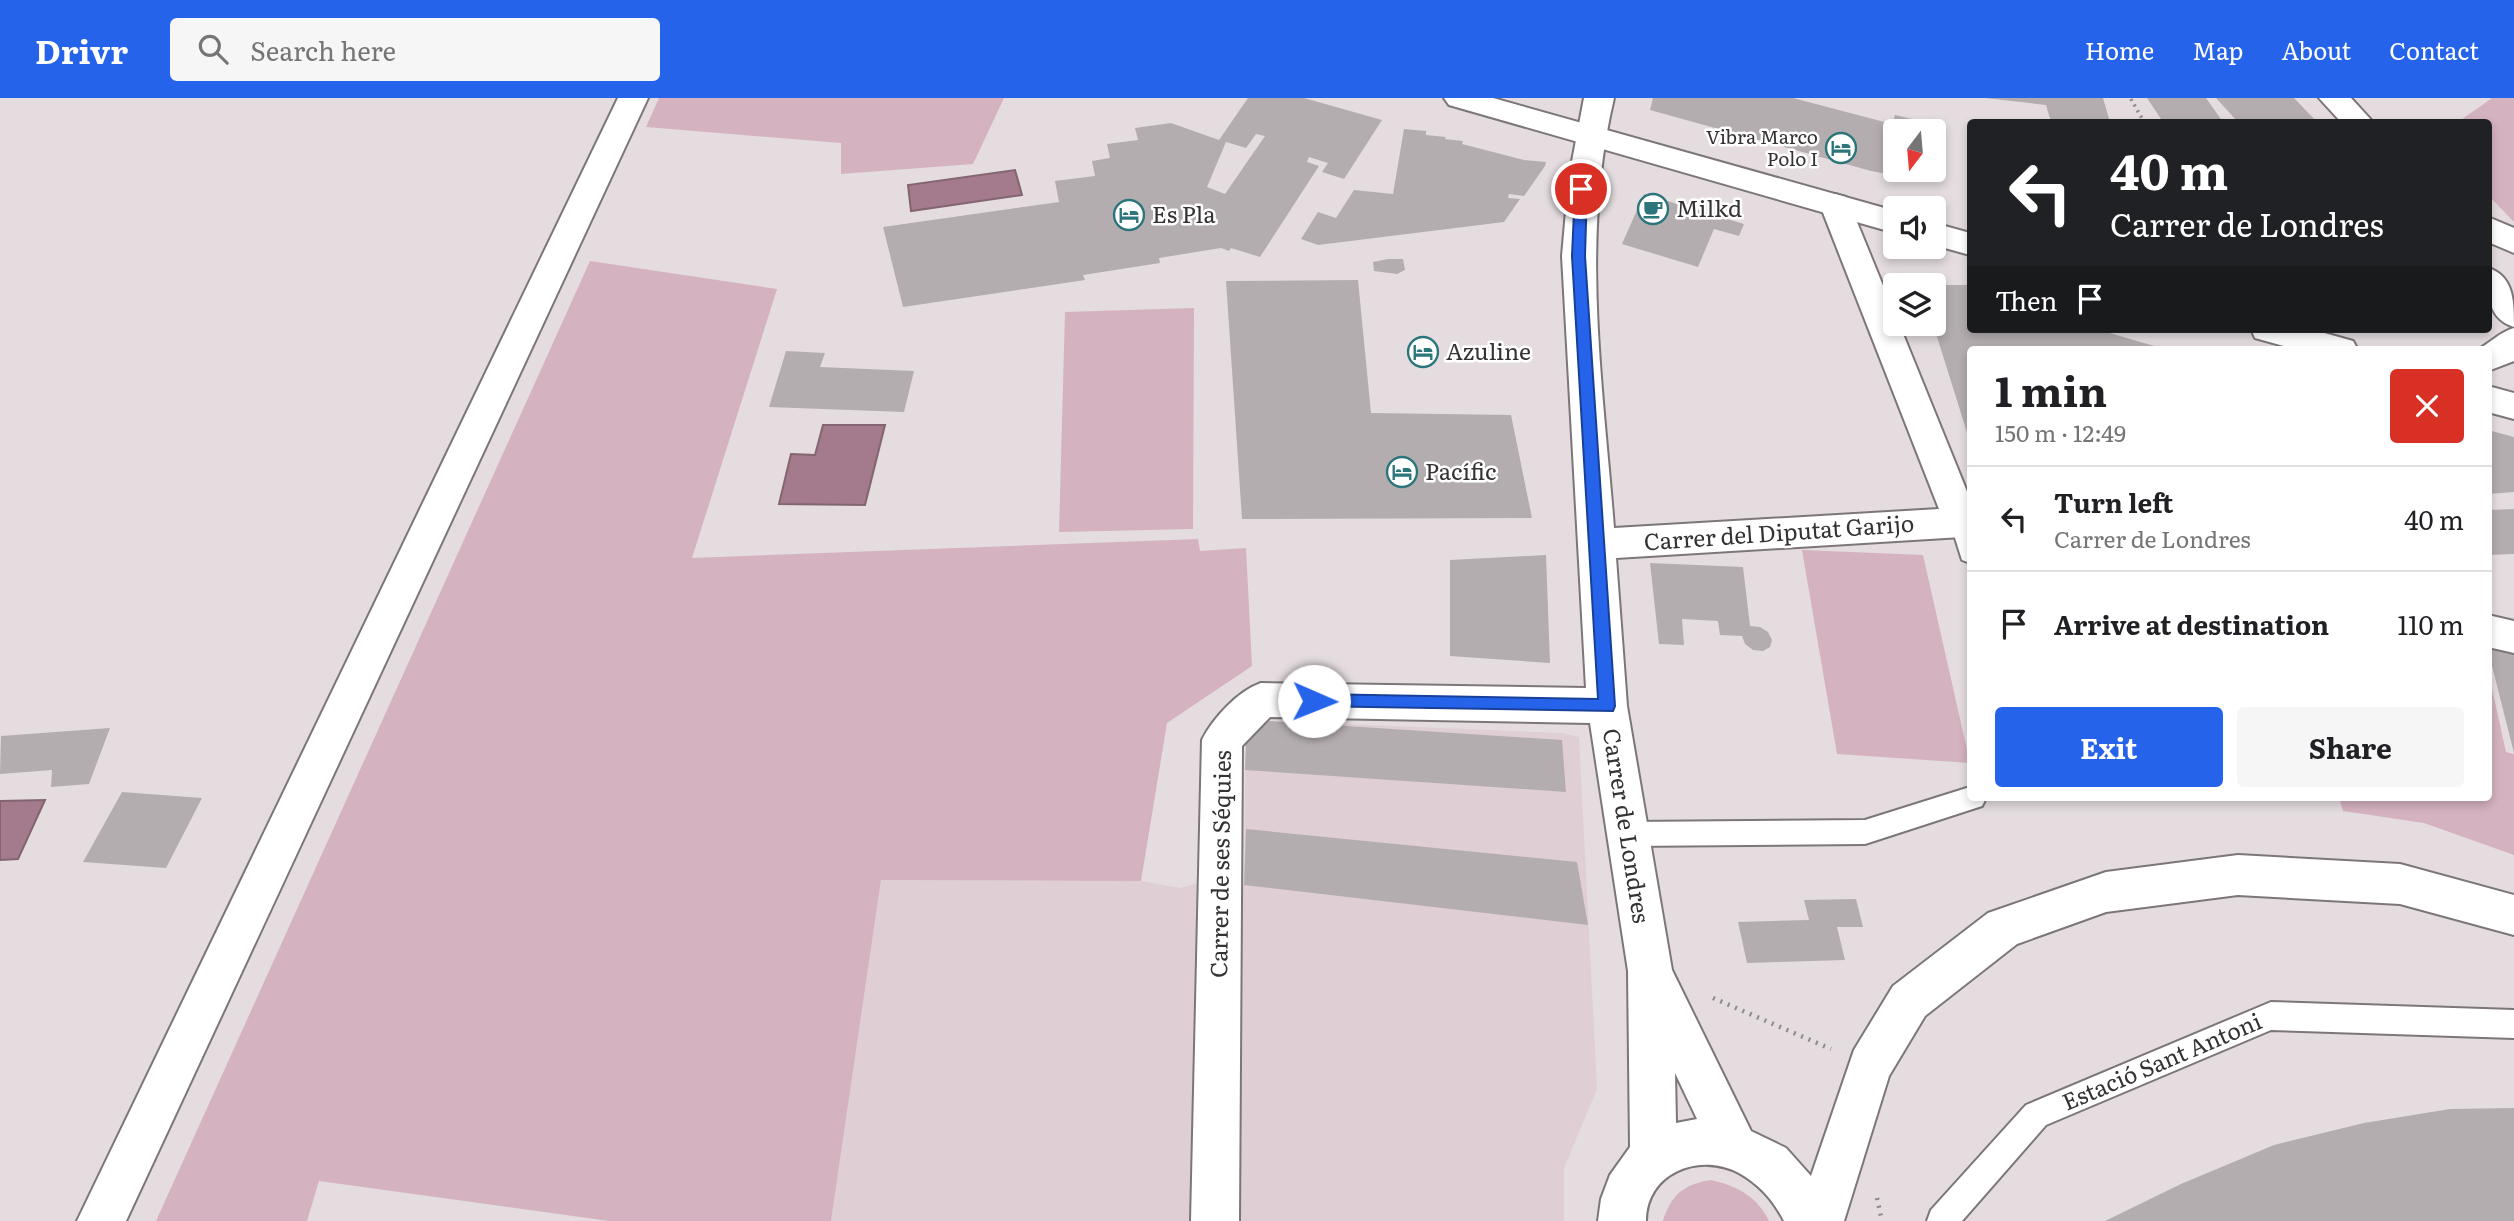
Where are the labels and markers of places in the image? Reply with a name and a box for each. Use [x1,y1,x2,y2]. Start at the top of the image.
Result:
place label: Vibra Marco Polo I [1706,122,1818,172]
hotel icon: Vibra Marco Polo I [1824,131,1858,165]
pin [1551,159,1611,219]
place label: Milkd [1676,190,1742,224]
cafe icon: Milkd [1636,192,1670,226]
place label: Es Pla [1152,196,1216,230]
hotel icon: Es Pla [1112,198,1146,232]
place label: Azuline [1446,333,1531,367]
hotel icon: Azuline [1406,335,1440,369]
place label: Pacífic [1425,453,1496,487]
hotel icon: Pacífic [1385,455,1419,489]

